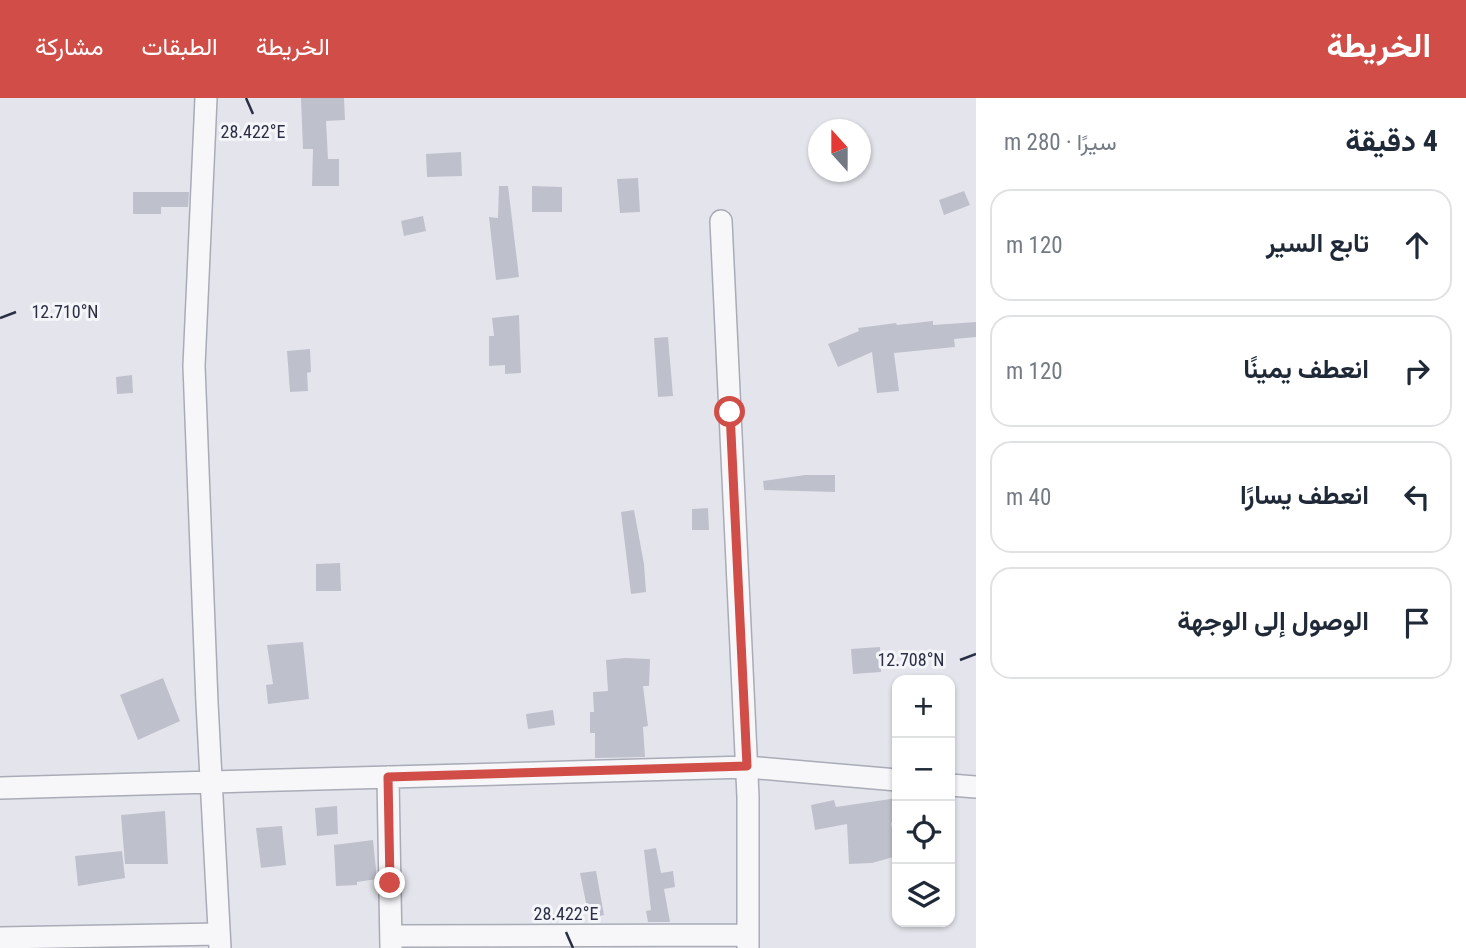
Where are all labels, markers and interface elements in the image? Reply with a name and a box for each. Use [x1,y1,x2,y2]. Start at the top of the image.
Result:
text: الخريطة [1327,26,1431,65]
text: مشاركة [35,33,103,61]
text: الطبقات [141,33,218,61]
text: الخريطة [256,33,330,61]
north arrow [808,119,871,182]
text: 28.422°E [221,121,285,142]
text: 4 دقيقة [1345,123,1438,158]
text: سيرًا · 280 m [1004,129,1117,156]
icon: ahead [1398,226,1436,264]
text: تابع السير [1266,228,1369,258]
text: 120 m [1006,232,1063,259]
text: 12.710°N [31,301,99,322]
icon: right [1398,352,1436,390]
text: انعطف يمينًا [1243,354,1369,384]
text: 120 m [1006,358,1063,385]
route start [714,396,745,427]
icon: left [1398,478,1436,516]
text: انعطف يسارًا [1240,480,1369,510]
text: 40 m [1006,484,1051,511]
icon: arrive [1398,604,1436,642]
text: الوصول إلى الوجهة [1177,606,1369,636]
text: 12.708°N [877,649,945,670]
map controls [892,675,955,927]
button: + [892,675,955,738]
button: − [892,738,955,801]
button: locate [892,801,955,864]
button: layers [892,864,955,927]
route end [374,867,405,898]
text: 28.422°E [534,903,598,924]

